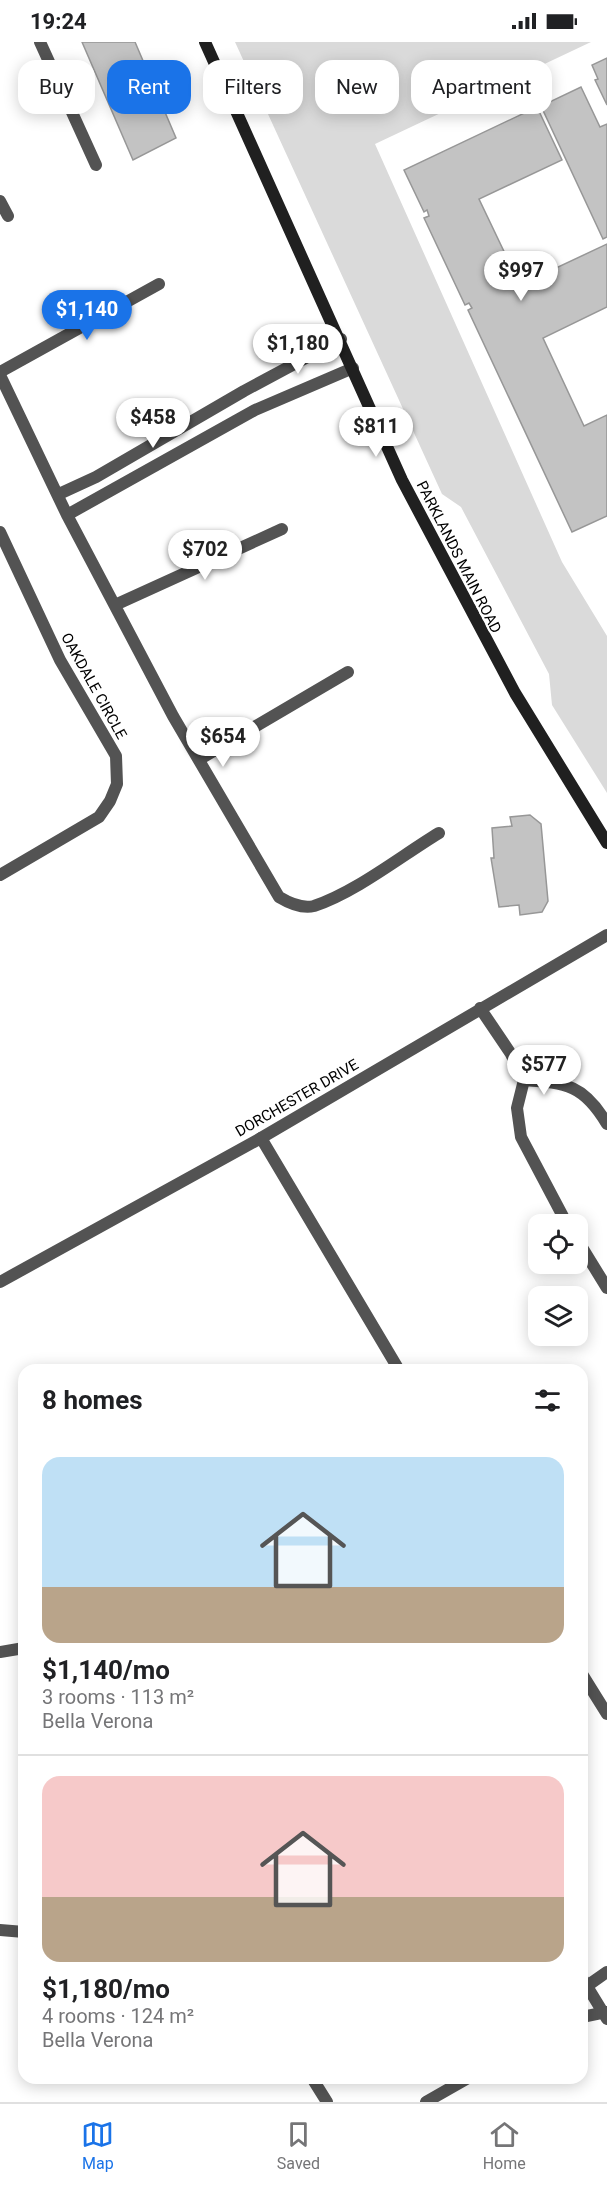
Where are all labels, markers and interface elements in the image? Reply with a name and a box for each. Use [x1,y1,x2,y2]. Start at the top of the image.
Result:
text: 19:24 [30,9,87,34]
chip: Buy [18,60,95,114]
chip: Rent [107,60,191,114]
chip: Filters [203,60,303,114]
chip: New [315,60,399,114]
chip: Apartment [411,60,552,114]
pin: $997 [485,251,557,302]
text: $997 [498,258,544,282]
pin: $1,140 [38,290,136,341]
text: $1,140 [56,297,118,321]
pin: $1,180 [249,324,347,375]
text: $1,180 [267,331,329,355]
pin: $458 [117,398,189,449]
text: $458 [130,405,176,429]
pin: $811 [340,407,412,458]
text: $811 [353,414,399,438]
street label: PARKLANDS MAIN ROAD [413,478,505,636]
pin: $702 [169,530,241,581]
text: $702 [182,537,228,561]
street label: OAKDALE CIRCLE [57,630,131,743]
pin: $654 [187,717,259,768]
text: $654 [200,724,246,748]
pin: $577 [508,1045,580,1096]
text: $577 [521,1052,567,1076]
street label: DORCHESTER DRIVE [232,1055,362,1141]
map controls [528,1214,588,1346]
button: locate [528,1214,588,1274]
button: layers [528,1286,588,1346]
icon: filters [531,1384,564,1417]
text: 8 homes [42,1385,143,1415]
icon: home [249,1496,357,1604]
text: $1,140/mo [42,1655,170,1685]
text: 3 rooms · 113 m² [42,1685,194,1709]
text: Bella Verona [42,1709,153,1733]
icon: home [249,1815,357,1923]
text: $1,180/mo [42,1974,170,2004]
text: 4 rooms · 124 m² [42,2004,194,2028]
text: Bella Verona [42,2028,153,2052]
tab: Map [81,2118,114,2173]
tab: Saved [277,2118,320,2173]
tab: Home [483,2118,526,2173]

